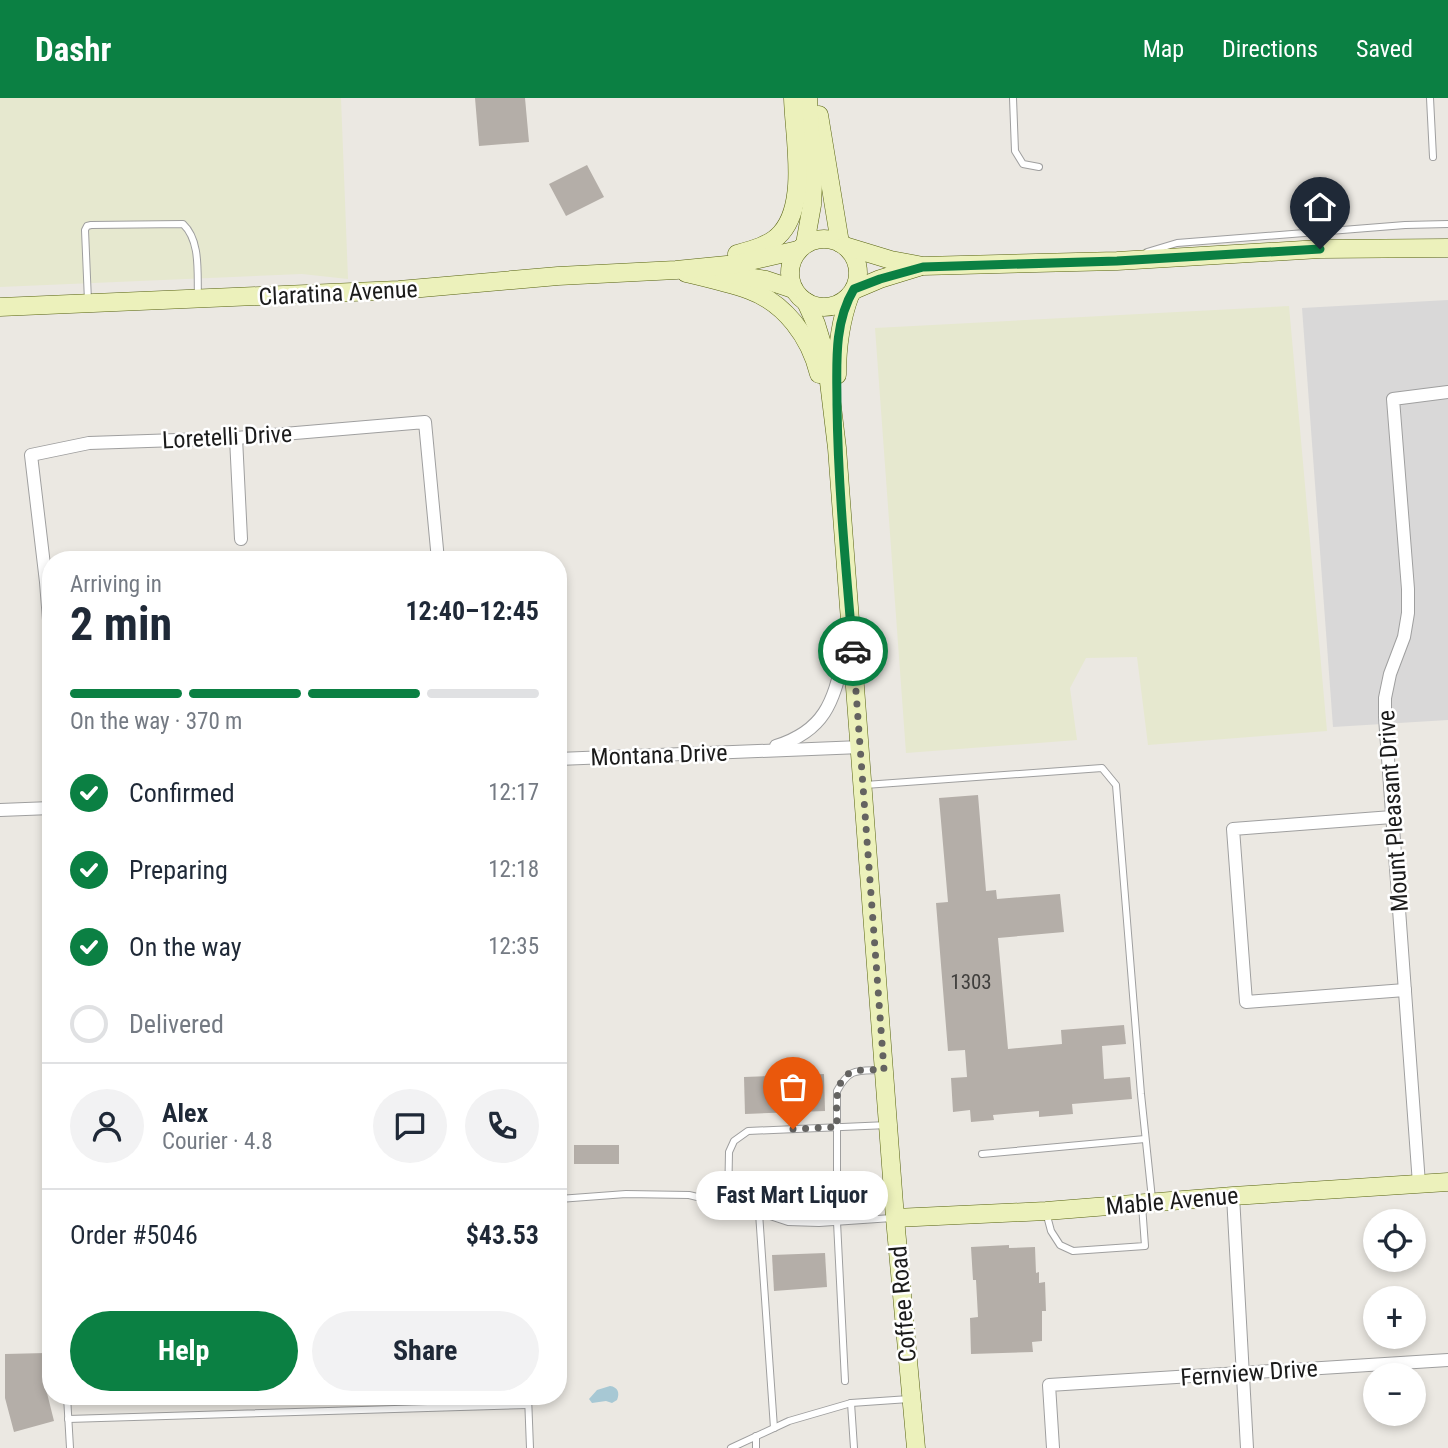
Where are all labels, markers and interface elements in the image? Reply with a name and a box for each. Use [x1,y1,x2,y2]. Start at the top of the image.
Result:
text: Dashr [35,30,111,69]
text: Map [1143,35,1184,63]
text: Directions [1222,35,1318,63]
text: Saved [1356,35,1413,63]
pin [1290,177,1350,249]
icon: home [1301,188,1339,226]
street label: Claratina Avenue [258,275,418,311]
street label: Loretelli Drive [161,420,293,454]
text: Arriving in [70,571,162,598]
text: 12:40–12:45 [405,596,539,626]
text: 2 min [70,597,172,651]
courier [818,616,888,686]
icon: car [834,632,872,670]
text: On the way · 370 m [70,708,242,735]
street label: Mount Pleasant Drive [1372,709,1414,913]
street label: Montana Drive [590,739,728,771]
icon: check [70,774,108,812]
text: Confirmed [129,778,235,808]
text: 12:17 [488,779,539,806]
icon: check [70,851,108,889]
text: Preparing [129,855,228,885]
text: 12:18 [488,856,539,883]
icon: check [70,928,108,966]
text: On the way [129,932,242,962]
text: 12:35 [488,933,539,960]
house number: 1303 [950,970,992,994]
text: Delivered [129,1009,224,1039]
pin [763,1057,823,1129]
icon: bag [774,1068,812,1106]
button: person [70,1089,144,1163]
button: chat [373,1089,447,1163]
button: phone [465,1089,539,1163]
text: Alex [162,1098,208,1128]
text: Courier · 4.8 [162,1128,273,1155]
callout: Fast Mart Liquor [697,1171,889,1220]
street label: Mable Avenue [1105,1181,1239,1221]
text: Fast Mart Liquor [716,1182,868,1209]
map controls [1363,1209,1426,1426]
button: locate [1363,1209,1426,1272]
text: Order #5046 [70,1220,198,1250]
text: $43.53 [466,1220,539,1250]
street label: Coffee Road [884,1245,922,1363]
button: + [1363,1286,1426,1349]
button: Help [70,1311,298,1391]
button: Share [312,1311,539,1391]
street label: Fernview Drive [1179,1354,1319,1392]
button: − [1363,1363,1426,1426]

